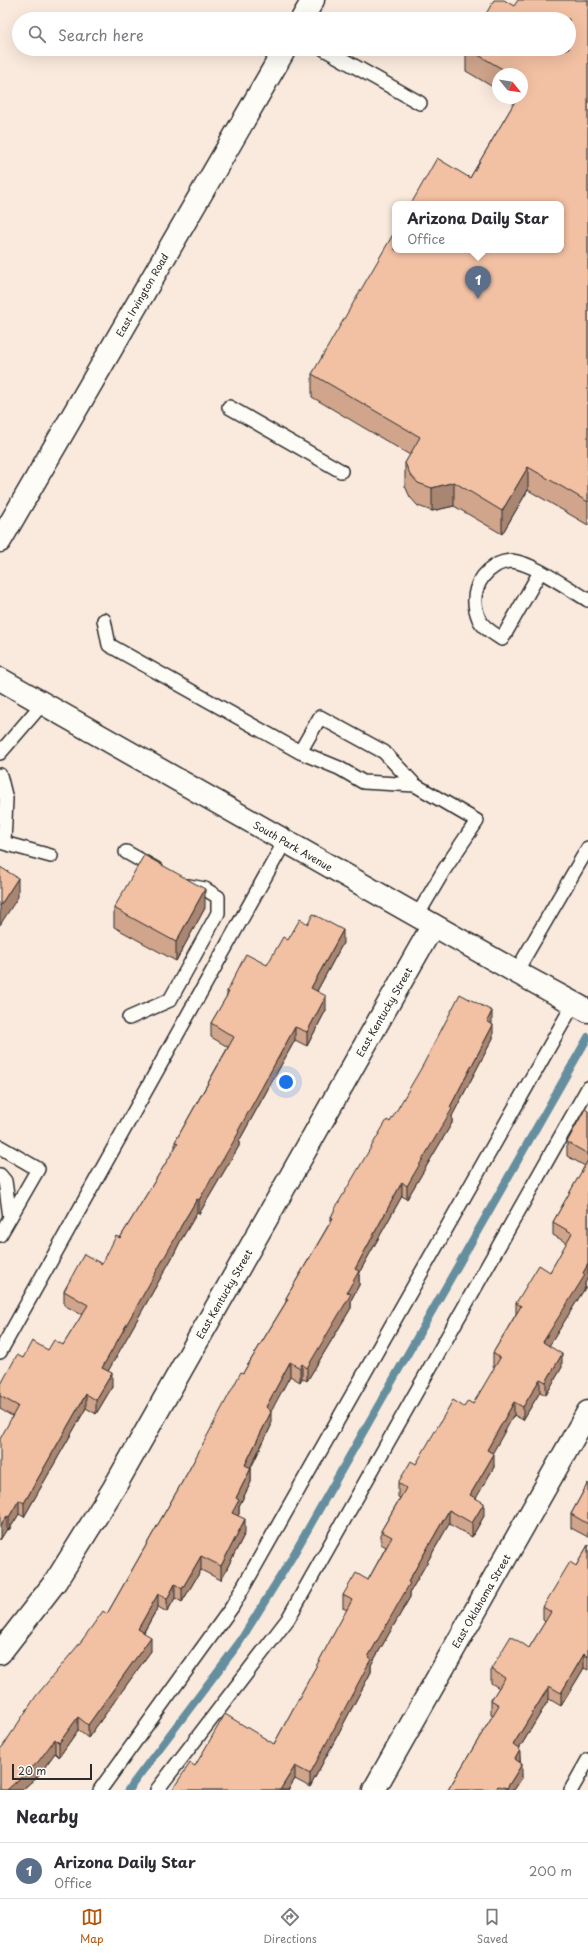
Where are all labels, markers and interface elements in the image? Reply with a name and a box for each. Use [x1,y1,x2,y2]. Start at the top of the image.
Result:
search box [12,12,576,56]
icon: search [26,23,48,45]
text: Search here [58,23,144,46]
north arrow [492,68,528,104]
popup [392,201,564,253]
text: Arizona Daily Star [407,206,549,229]
text: Office [407,229,445,248]
street label: East Irvington Road [111,250,172,339]
pin: 1 [465,266,491,299]
street label: South Park Avenue [251,817,336,875]
street label: East Kentucky Street [352,964,415,1059]
your location [276,1072,296,1092]
street label: East Kentucky Street [192,1246,255,1341]
street label: East Oklahoma Street [448,1551,514,1650]
scale bar [12,1762,92,1781]
text: 20 m [18,1762,46,1779]
text: Nearby [16,1803,78,1829]
text: Arizona Daily Star [54,1850,196,1873]
text: 1 [26,1861,32,1880]
text: 200 m [529,1861,572,1880]
text: Office [54,1873,92,1892]
tab: Map [80,1906,103,1947]
tab: Directions [263,1906,317,1947]
tab: Saved [477,1906,508,1947]

